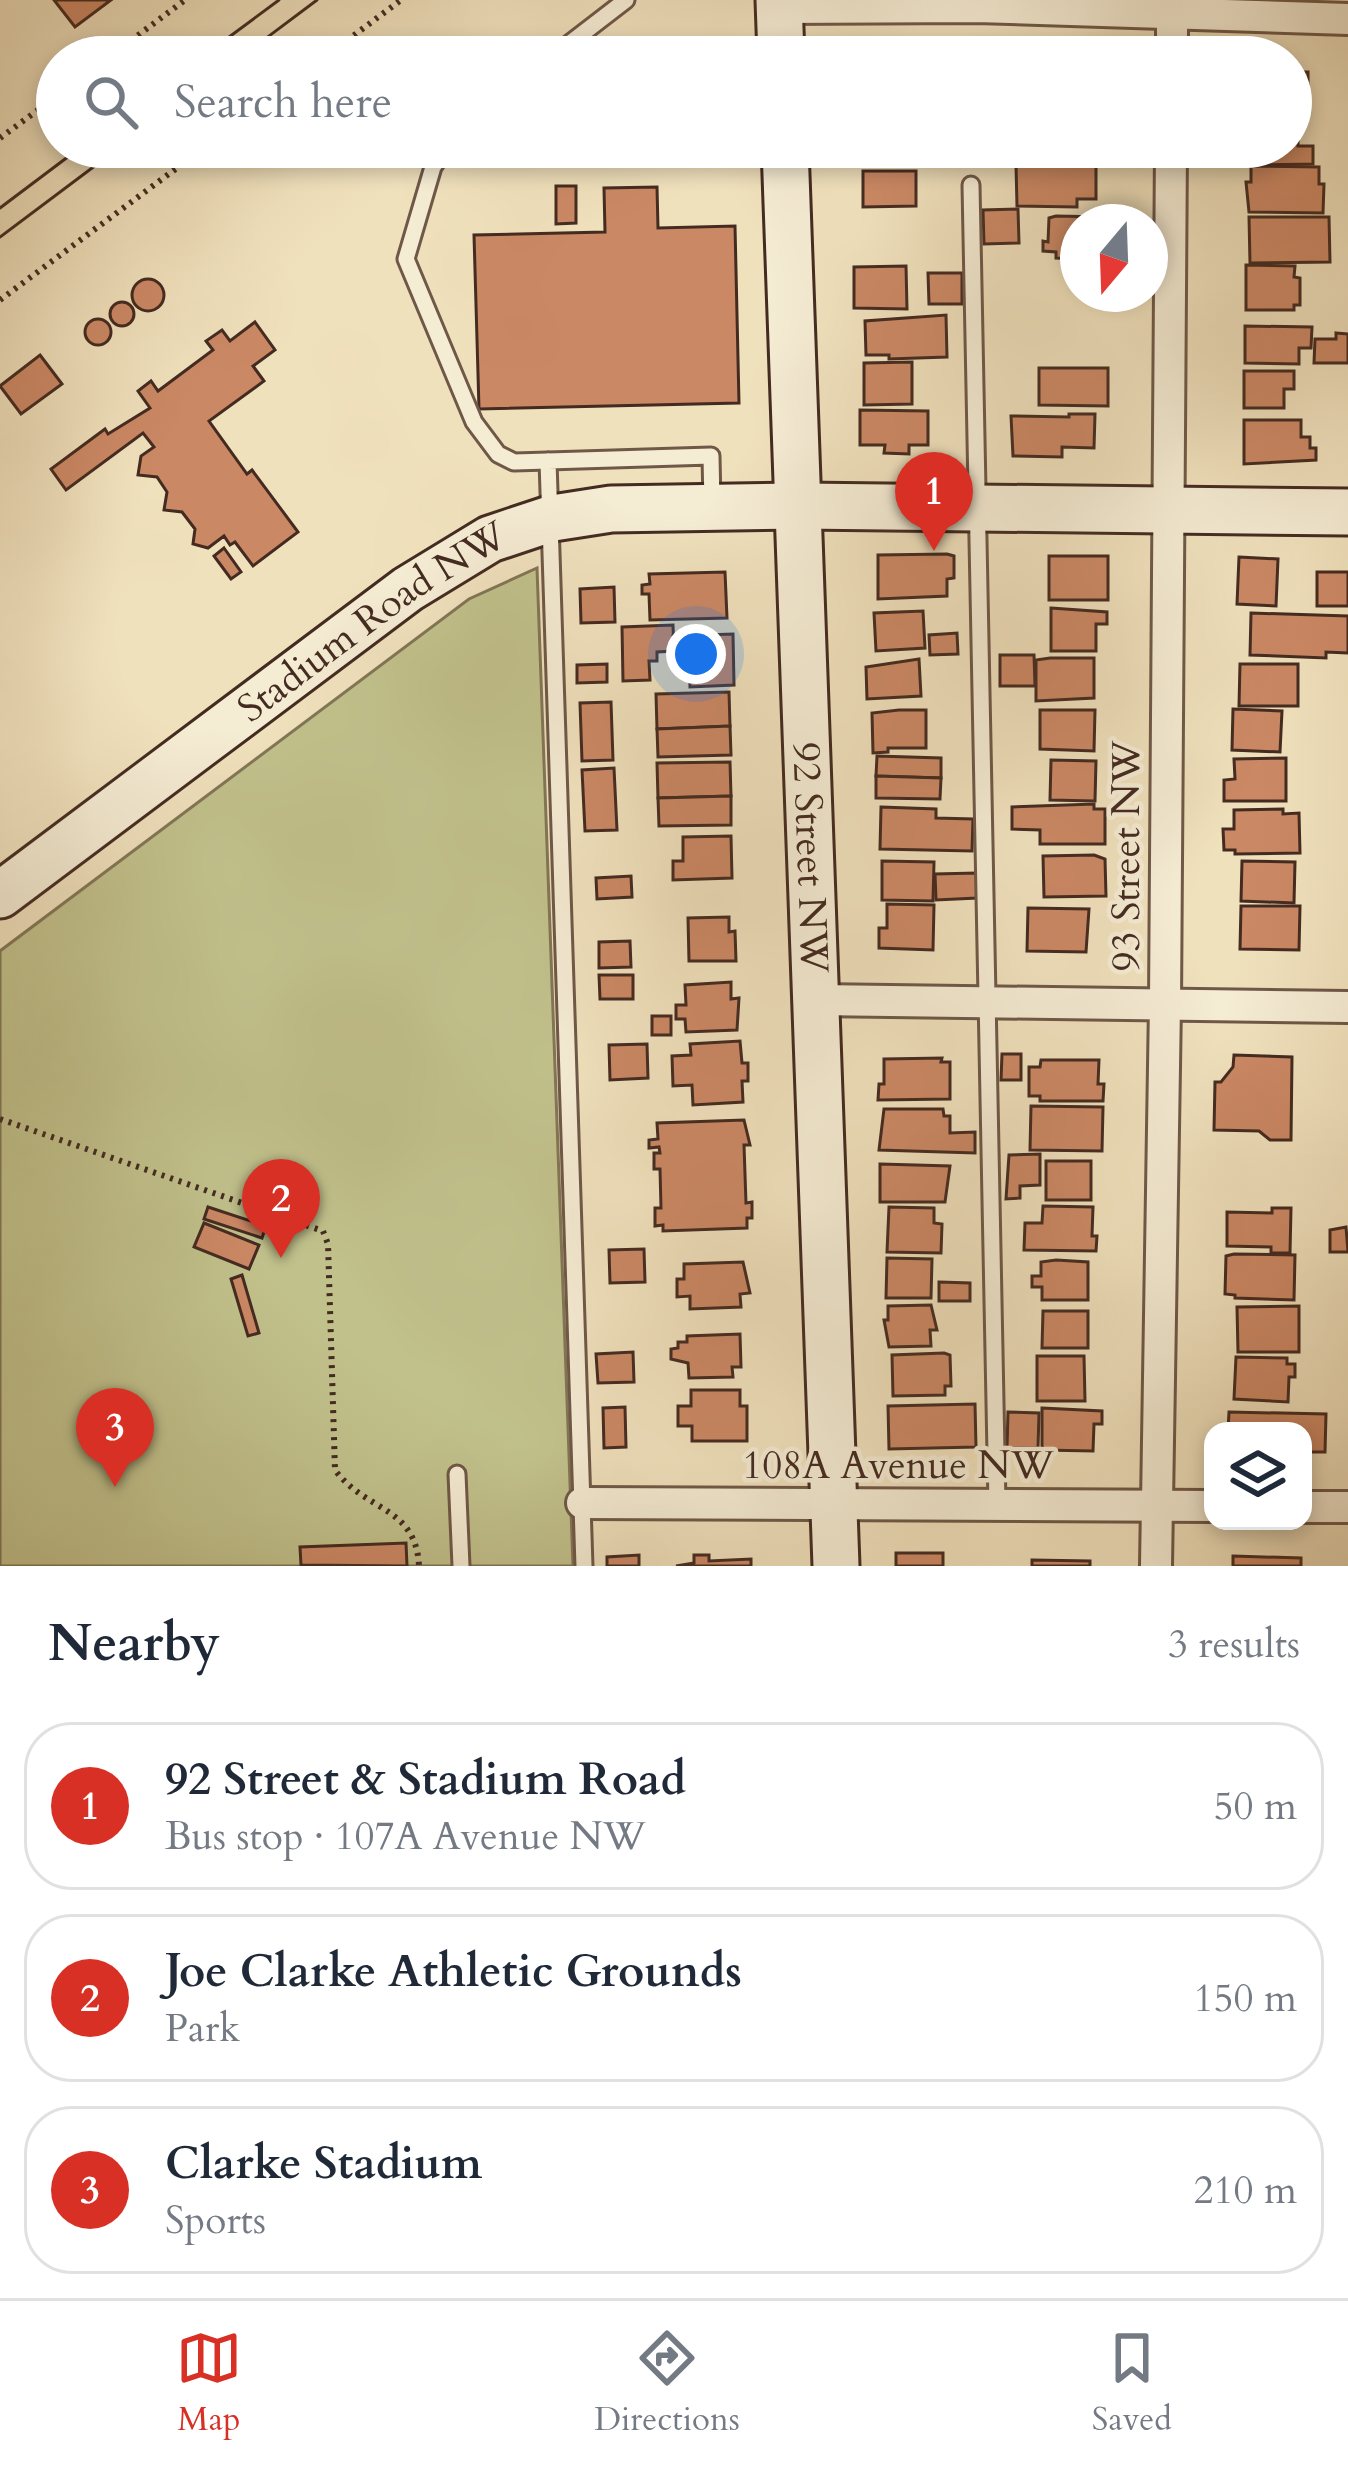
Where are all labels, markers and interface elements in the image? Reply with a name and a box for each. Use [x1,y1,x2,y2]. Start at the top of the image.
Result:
search box [36,36,1312,168]
icon: search [78,69,144,135]
text: Search here [174,72,392,133]
north arrow [1060,204,1168,312]
pin: 1 [895,452,973,551]
street label: Stadium Road NW [227,509,517,734]
your location [666,624,726,684]
street label: 93 Street NW [1100,740,1153,972]
street label: 92 Street NW [780,741,841,974]
pin: 2 [242,1159,320,1258]
pin: 3 [76,1388,154,1487]
map controls [1204,1422,1312,1530]
button: layers [1204,1422,1312,1530]
street label: 108A Avenue NW [742,1439,1054,1492]
text: Nearby [48,1609,220,1679]
text: 3 results [1168,1618,1300,1671]
text: 92 Street & Stadium Road [165,1749,686,1810]
text: 1 [80,1780,100,1833]
text: 50 m [1214,1780,1297,1833]
text: Bus stop · 107A Avenue NW [165,1810,646,1863]
text: Joe Clarke Athletic Grounds [165,1941,742,2002]
text: 2 [80,1972,100,2025]
text: 150 m [1194,1972,1297,2025]
text: Park [165,2002,240,2055]
text: Clarke Stadium [165,2133,482,2194]
text: 3 [80,2164,100,2217]
text: 210 m [1194,2164,1297,2217]
text: Sports [165,2194,266,2247]
tab: Map [176,2325,242,2442]
tab: Directions [594,2325,740,2442]
tab: Saved [1092,2325,1172,2442]

